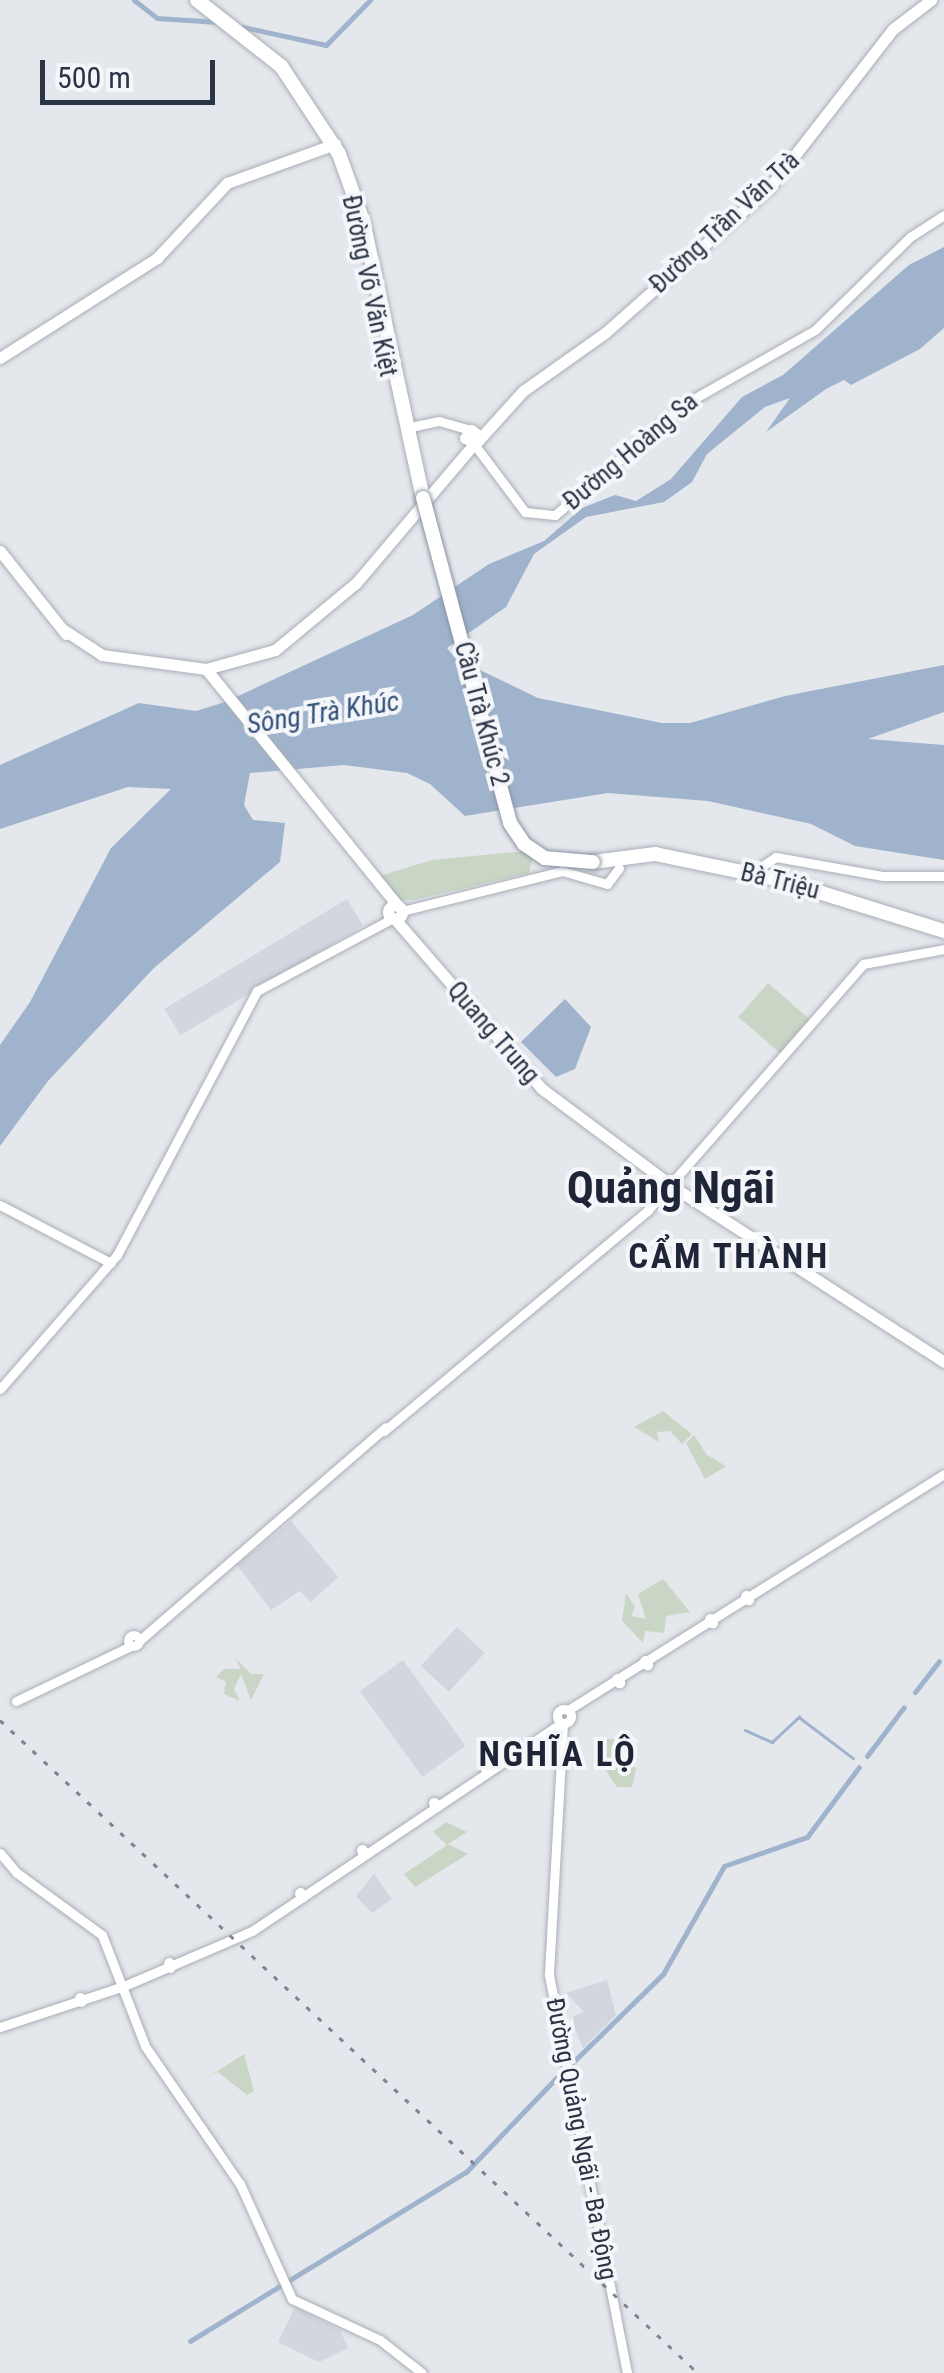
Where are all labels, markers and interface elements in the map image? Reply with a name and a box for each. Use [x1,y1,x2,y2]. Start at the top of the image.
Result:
scale bar [45,40,220,102]
text: 500 m [57,60,131,95]
street label: Đường Trần Văn Trà [644,146,806,300]
street label: Đường Võ Văn Kiệt [335,193,403,379]
street label: Đường Hoàng Sa [558,387,704,517]
street label: Cầu Trà Khúc 2 [447,638,515,790]
water label: Sông Trà Khúc [244,684,402,742]
street label: Bà Triệu [737,858,823,906]
street label: Quang Trung [441,976,545,1090]
district label: Quảng Ngãi [567,1161,775,1215]
district label: CẨM THÀNH [628,1236,830,1278]
district label: NGHĨA LỘ [479,1734,637,1776]
street label: Đường Quảng Ngãi - Ba Động [539,1995,623,2283]

